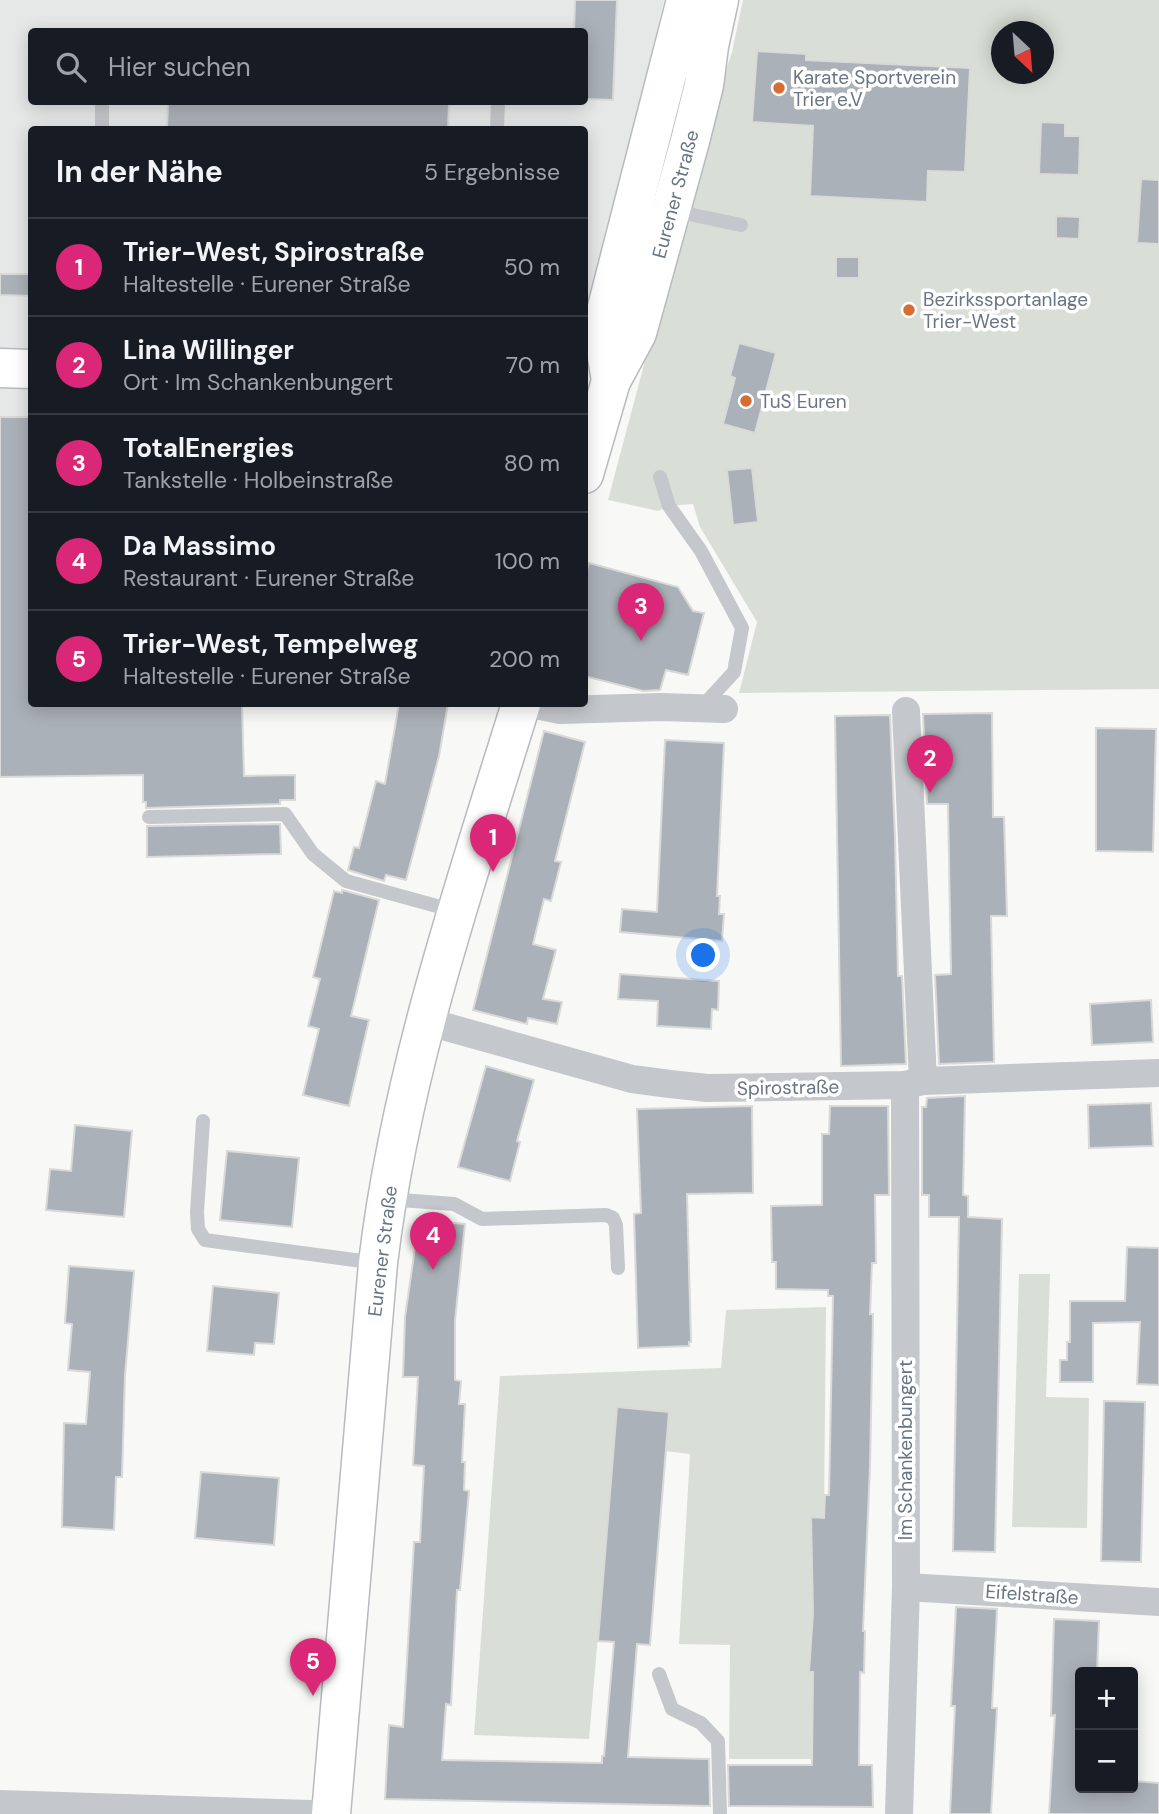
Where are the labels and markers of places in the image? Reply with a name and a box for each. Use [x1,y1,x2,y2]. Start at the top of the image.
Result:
place label: Karate Sportverein Trier e.V [793,65,956,112]
marker: Karate Sportverein Trier e.V [771,80,787,96]
place label: Bezirkssportanlage Trier-West [923,287,1088,334]
marker: Bezirkssportanlage Trier-West [901,302,917,318]
place label: TuS Euren [760,389,847,414]
marker: TuS Euren [738,393,754,409]
pin: 3 [618,583,664,641]
pin: 2 [907,735,953,793]
pin: 1 [470,814,516,872]
pin: 4 [410,1212,456,1270]
pin: 5 [290,1638,336,1696]

